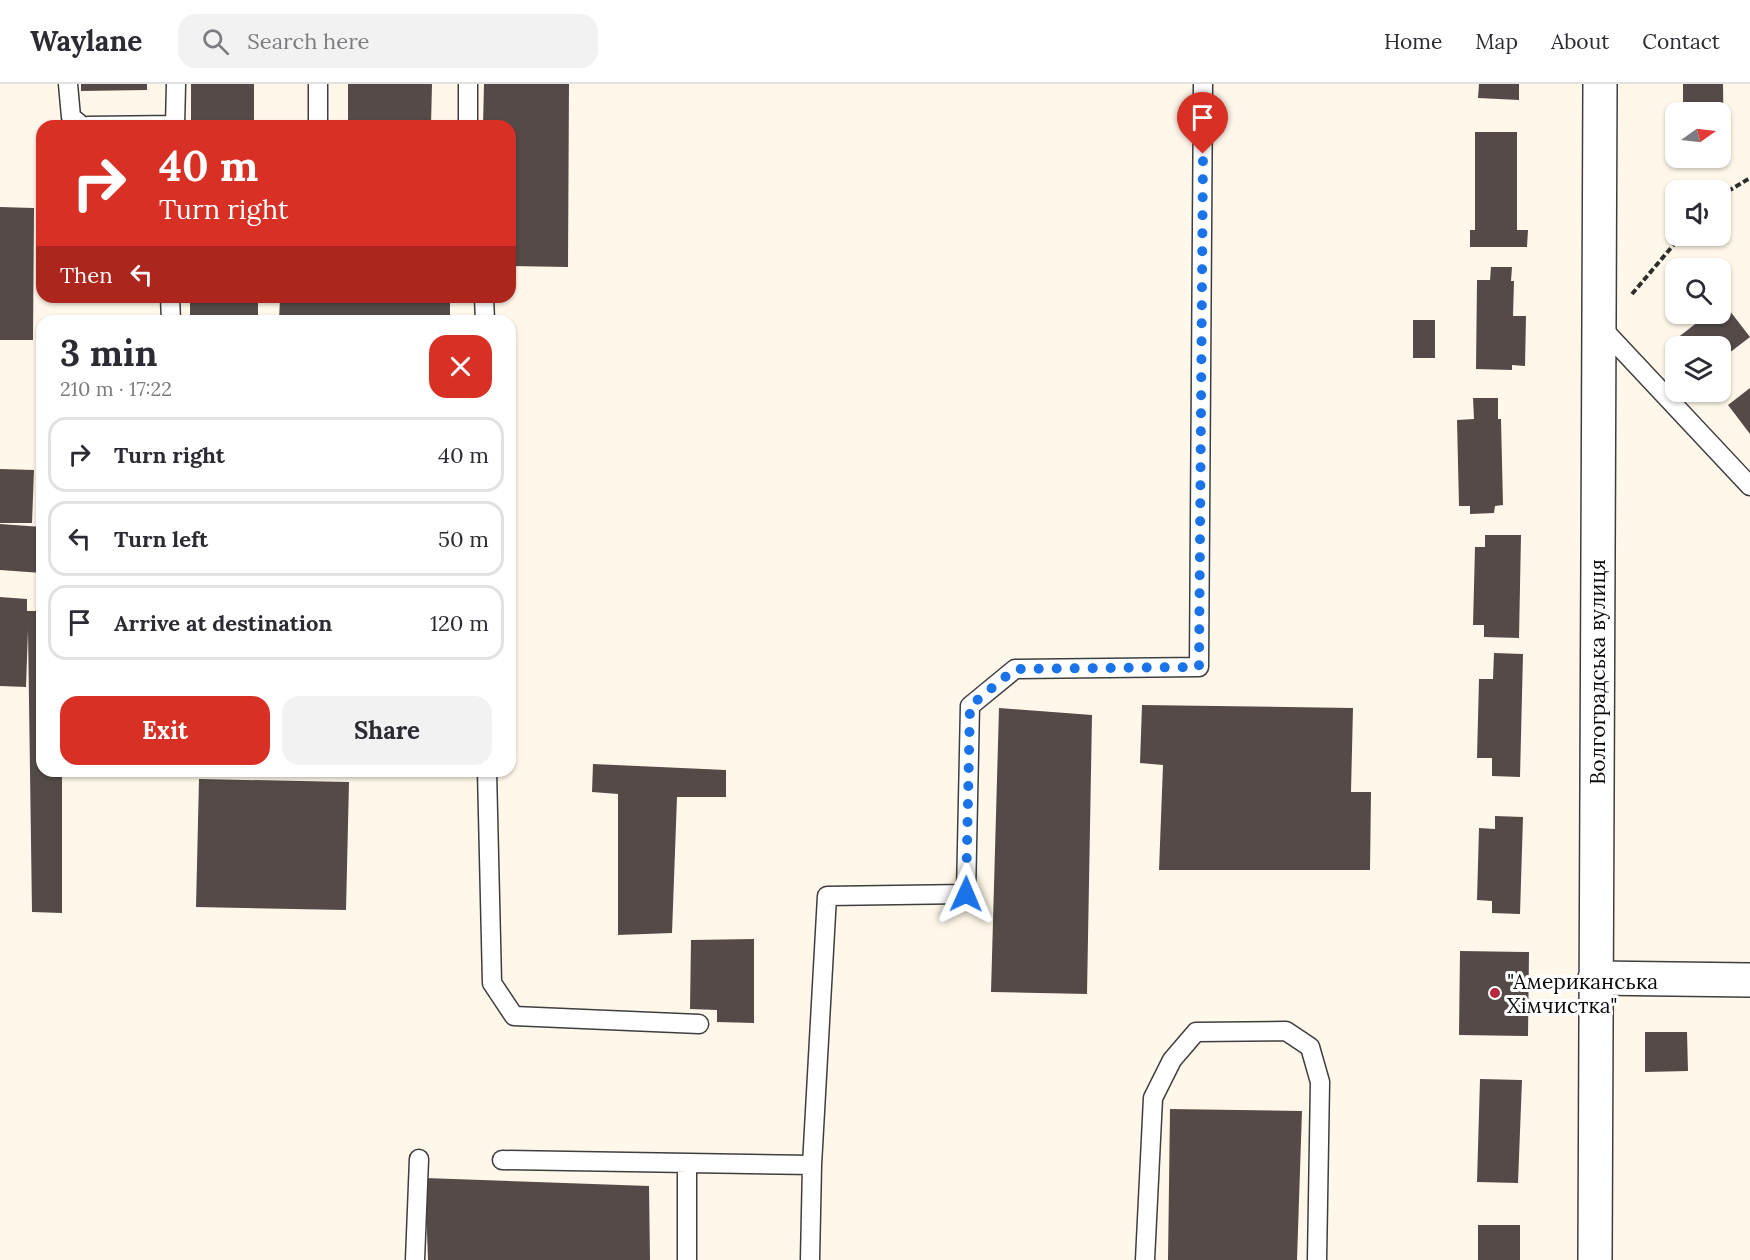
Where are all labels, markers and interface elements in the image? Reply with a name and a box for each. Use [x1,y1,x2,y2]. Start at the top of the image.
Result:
search box [178,14,598,68]
text: Waylane [30,23,142,59]
icon: search [199,25,232,58]
text: Search here [247,27,370,55]
text: Home [1384,28,1442,55]
text: Map [1475,28,1518,55]
text: About [1551,28,1609,55]
text: Contact [1642,28,1720,55]
pin [1177,92,1228,154]
icon: arrive [1186,101,1219,134]
north arrow [1665,102,1731,168]
map controls [1665,102,1731,402]
text: 40 m [159,139,258,193]
icon: right [60,144,138,222]
button: sound [1665,180,1731,246]
text: Turn right [159,192,288,226]
icon: left [125,258,158,291]
button: search [1665,258,1731,324]
text: Then [60,261,113,289]
text: 3 min [60,330,158,376]
button: close [429,335,492,398]
button: layers [1665,336,1731,402]
text: 210 m · 17:22 [60,376,172,401]
icon: right [63,438,96,471]
text: Turn right [114,441,225,469]
text: 40 m [438,441,489,469]
icon: left [63,522,96,555]
text: Turn left [114,525,208,553]
text: 50 m [438,525,489,553]
street label: Волгоградська вулиця [1584,559,1611,785]
icon: arrive [63,606,96,639]
text: Arrive at destination [114,609,332,637]
text: 120 m [430,609,489,637]
button: Exit [60,696,270,765]
button: Share [282,696,492,765]
position arrow [934,862,998,926]
place label: "Американська Хімчистка" [1507,968,1658,1019]
marker: "Американська Хімчистка" [1488,986,1502,1000]

